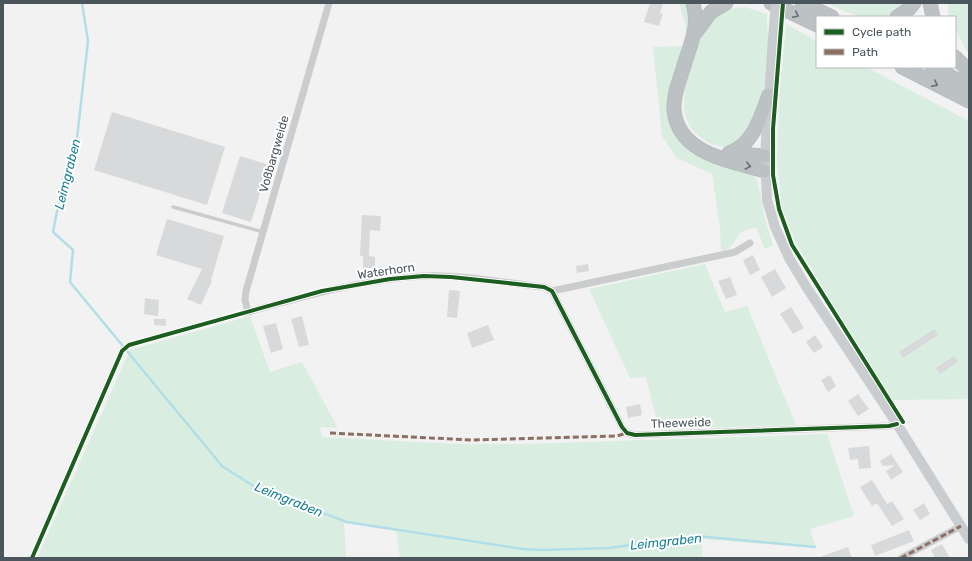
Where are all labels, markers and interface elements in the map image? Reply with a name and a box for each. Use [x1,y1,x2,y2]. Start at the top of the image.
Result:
one-way arrow [792,10,799,18]
legend [816,16,956,68]
text: Cycle path [852,25,911,39]
text: Path [852,45,878,59]
one-way arrow [931,79,939,87]
street label: Voßbargweide [256,114,292,194]
water label: Leimgraben [51,137,84,211]
one-way arrow [745,162,751,170]
street label: Waterhorn [356,260,416,282]
street label: Theeweide [651,415,712,431]
water label: Leimgraben [252,479,325,521]
water label: Leimgraben [629,530,703,554]

